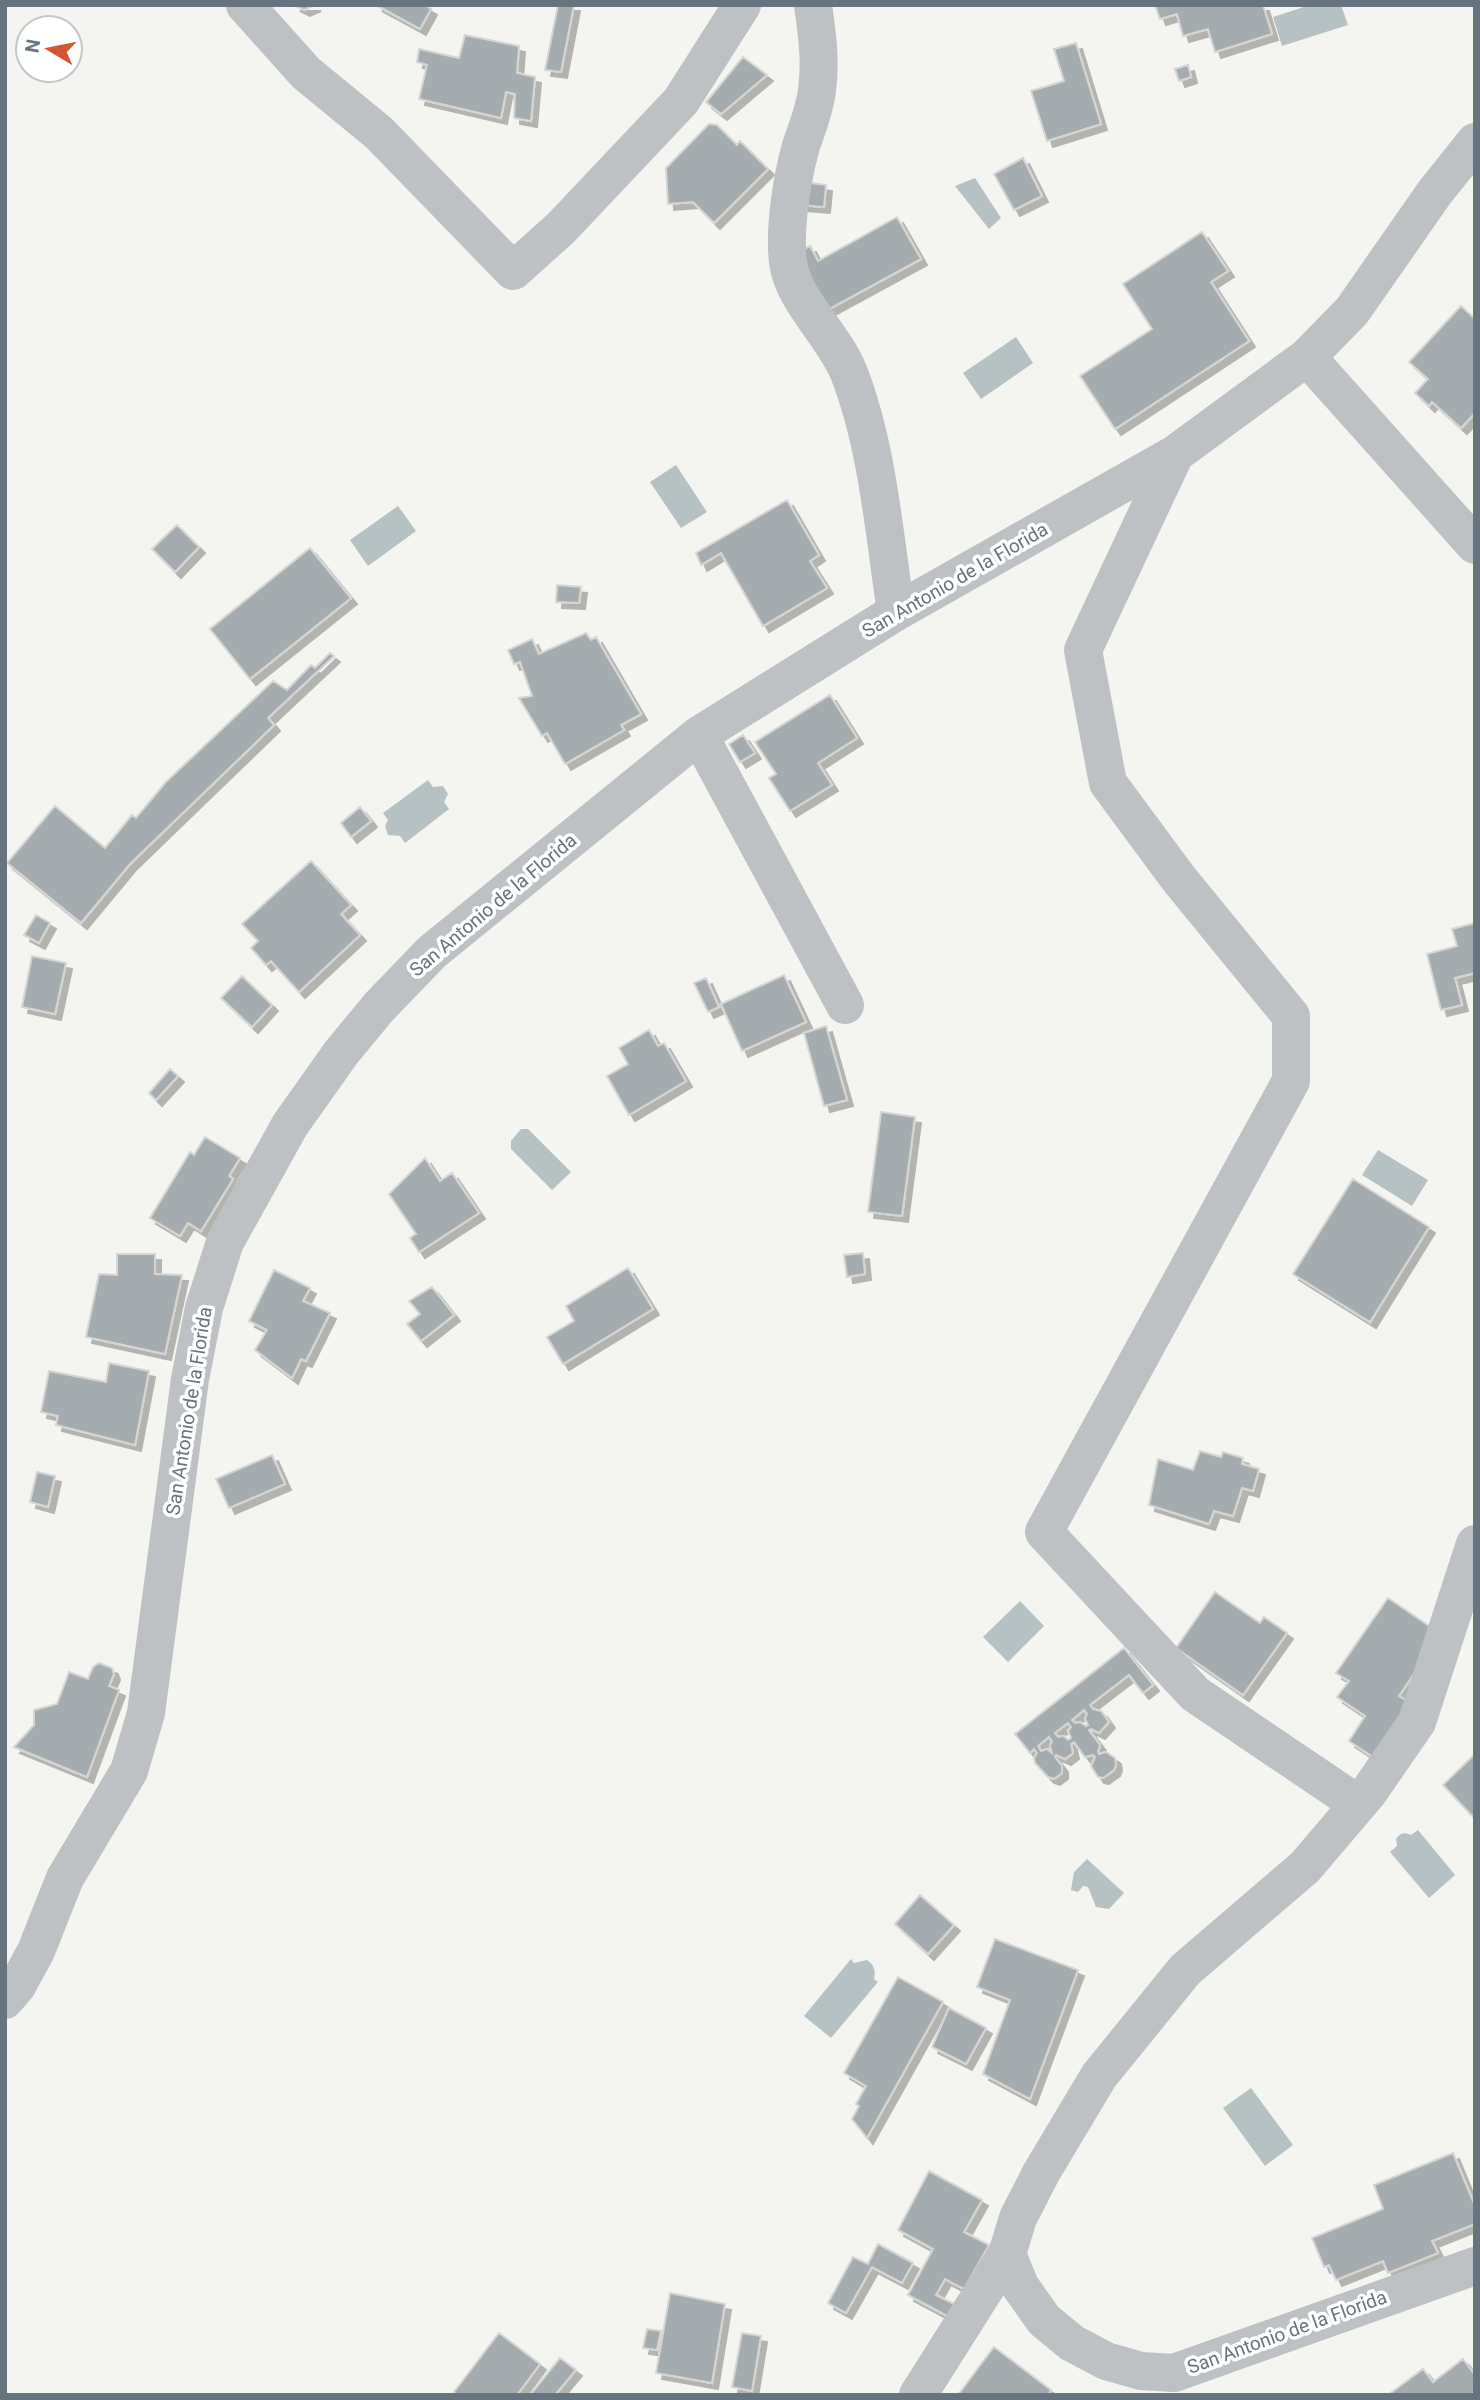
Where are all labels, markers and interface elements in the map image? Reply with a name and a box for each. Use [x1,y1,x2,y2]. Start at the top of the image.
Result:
north arrow [14,14,84,84]
text: N [20,38,45,55]
street label: San Antonio de la Florida [858,517,1052,643]
street label: San Antonio de la Florida [405,829,581,981]
street label: San Antonio de la Florida [161,1305,217,1517]
street label: San Antonio de la Florida [1184,2285,1390,2379]

